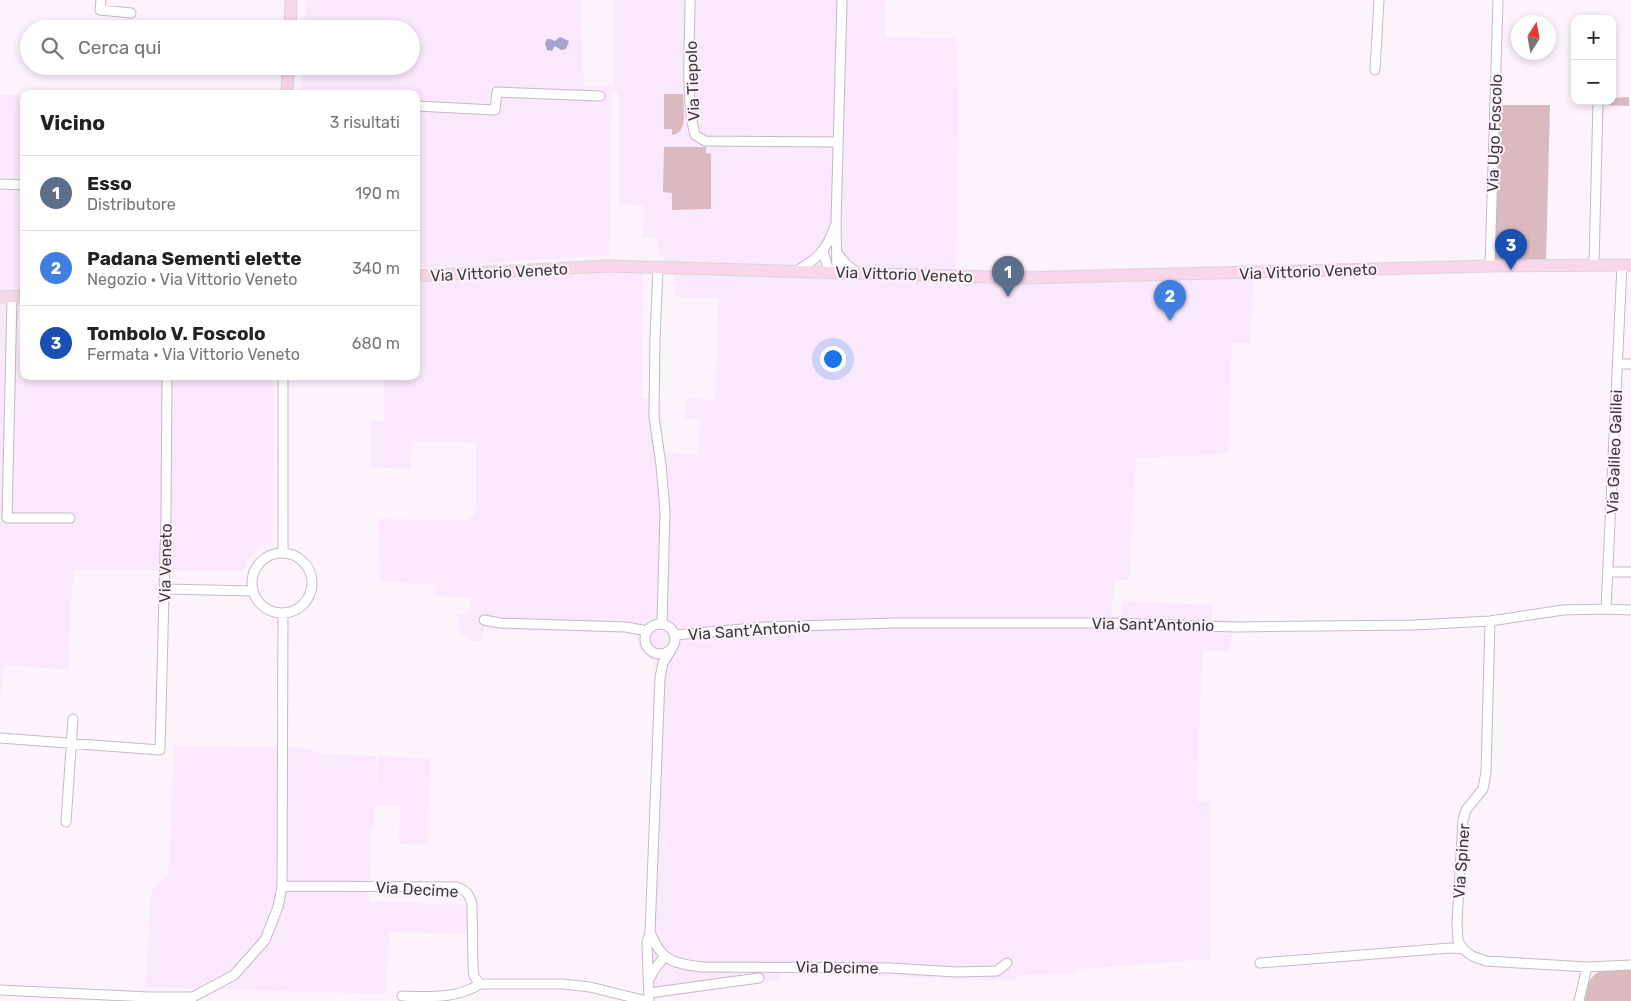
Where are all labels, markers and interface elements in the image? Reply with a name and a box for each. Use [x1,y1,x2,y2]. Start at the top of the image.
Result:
north arrow [1511,15,1556,60]
map controls [1571,15,1616,105]
button: + [1571,15,1616,60]
search box [20,20,420,75]
icon: search [38,34,66,62]
text: Cerca qui [78,36,161,59]
street label: Via Tiepolo [682,40,703,122]
button: − [1571,60,1616,105]
street label: Via Ugo Foscolo [1483,73,1506,193]
text: Vicino [40,110,105,135]
text: 3 risultati [330,113,400,132]
text: Esso [87,172,132,195]
text: 1 [52,184,60,203]
text: 190 m [355,184,400,203]
text: Distributore [87,195,176,214]
pin: 3 [1495,229,1527,270]
text: Padana Sementi elette [87,247,302,270]
pin: 1 [992,256,1024,297]
text: 2 [51,259,61,278]
text: 340 m [352,259,400,278]
street label: Via Vittorio Veneto [430,259,568,286]
street label: Via Vittorio Veneto [1239,260,1377,283]
street label: Via Vittorio Veneto [835,263,973,286]
text: Negozio · Via Vittorio Veneto [87,270,298,289]
pin: 2 [1154,280,1186,321]
text: Tombolo V. Foscolo [87,322,266,345]
text: 3 [51,334,61,353]
text: 680 m [352,334,400,353]
text: Fermata · Via Vittorio Veneto [87,345,300,364]
your location [820,346,846,372]
street label: Via Galileo Galilei [1603,389,1626,515]
street label: Via Veneto [155,523,176,603]
street label: Via Sant'Antonio [1092,614,1214,635]
street label: Via Sant'Antonio [687,617,811,644]
street label: Via Spiner [1449,823,1474,899]
street label: Via Decime [375,878,459,901]
street label: Via Decime [795,957,879,978]

